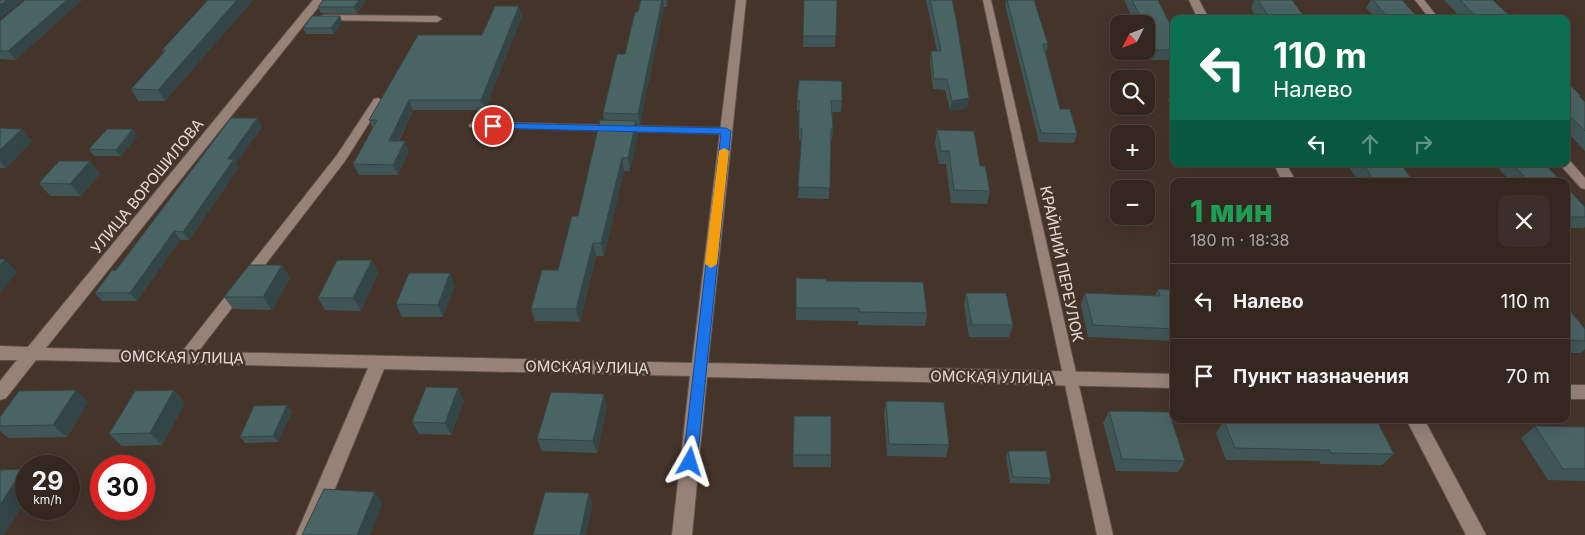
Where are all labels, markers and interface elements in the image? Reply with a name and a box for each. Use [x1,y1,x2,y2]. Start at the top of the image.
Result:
north arrow [1110,15,1155,60]
map controls [1110,15,1155,225]
text: 110 m [1273,34,1367,76]
icon: left [1190,35,1255,100]
button: search [1110,70,1155,115]
text: Налево [1273,76,1353,102]
pin [472,105,514,147]
icon: arrive [479,112,507,140]
street label: УЛИЦА ВОРОШИЛОВА [87,115,207,257]
button: + [1110,125,1155,170]
icon: left [1303,130,1331,158]
icon: ahead [1356,130,1384,158]
icon: right [1409,130,1437,158]
button: − [1110,180,1155,225]
street label: КРАЙНИЙ ПЕРЕУЛОК [1036,184,1088,344]
text: 1 мин [1190,193,1273,229]
button: close [1498,195,1550,247]
text: 180 m · 18:38 [1190,230,1289,250]
icon: left [1190,287,1218,315]
text: Налево [1233,290,1304,313]
text: 110 m [1501,290,1550,313]
street label: ОМСКАЯ УЛИЦА [120,346,244,368]
street label: ОМСКАЯ УЛИЦА [525,356,649,378]
icon: arrive [1190,362,1218,390]
text: Пункт назначения [1233,365,1409,388]
text: 70 m [1506,365,1550,388]
street label: ОМСКАЯ УЛИЦА [930,366,1054,388]
position arrow [663,435,715,487]
speed limit sign: 30 [90,455,155,520]
text: 29 [32,466,63,496]
text: km/h [33,492,62,507]

